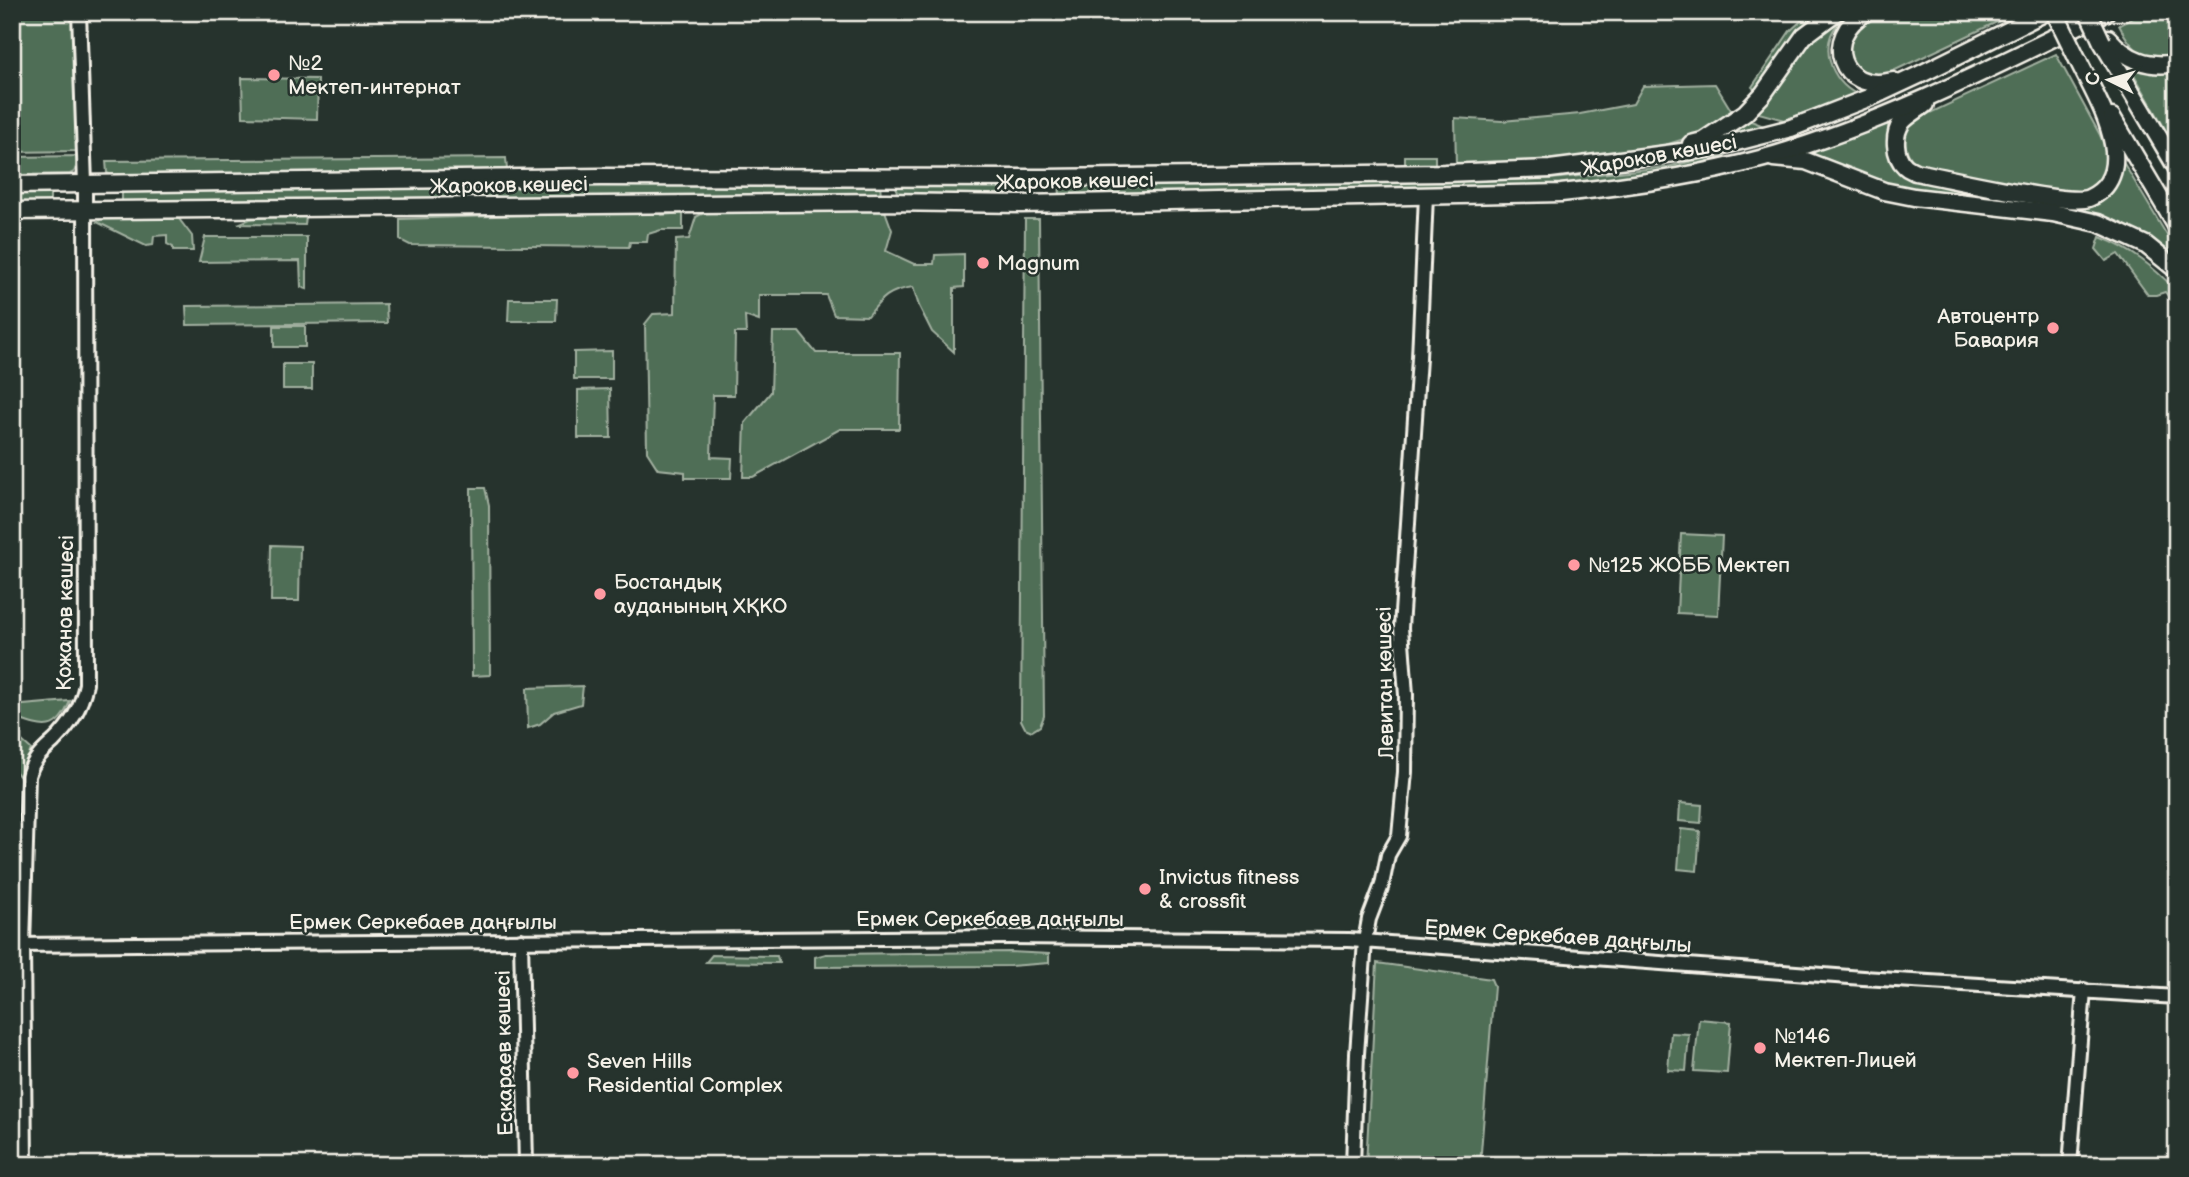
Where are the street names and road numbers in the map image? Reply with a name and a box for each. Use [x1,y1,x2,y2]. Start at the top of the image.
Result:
street label: Жароков көшесі [1579,129,1739,182]
street label: Жароков көшесі [996,168,1154,195]
street label: Жароков көшесі [430,172,588,199]
street label: Қожанов көшесі [52,535,79,691]
street label: Левитан көшесі [1372,606,1399,761]
street label: Ермек Серкебаев даңғылы [856,907,1124,932]
street label: Ермек Серкебаев даңғылы [289,910,557,935]
street label: Ермек Серкебаев даңғылы [1423,915,1692,958]
street label: Ескараев көшесі [491,970,518,1136]

